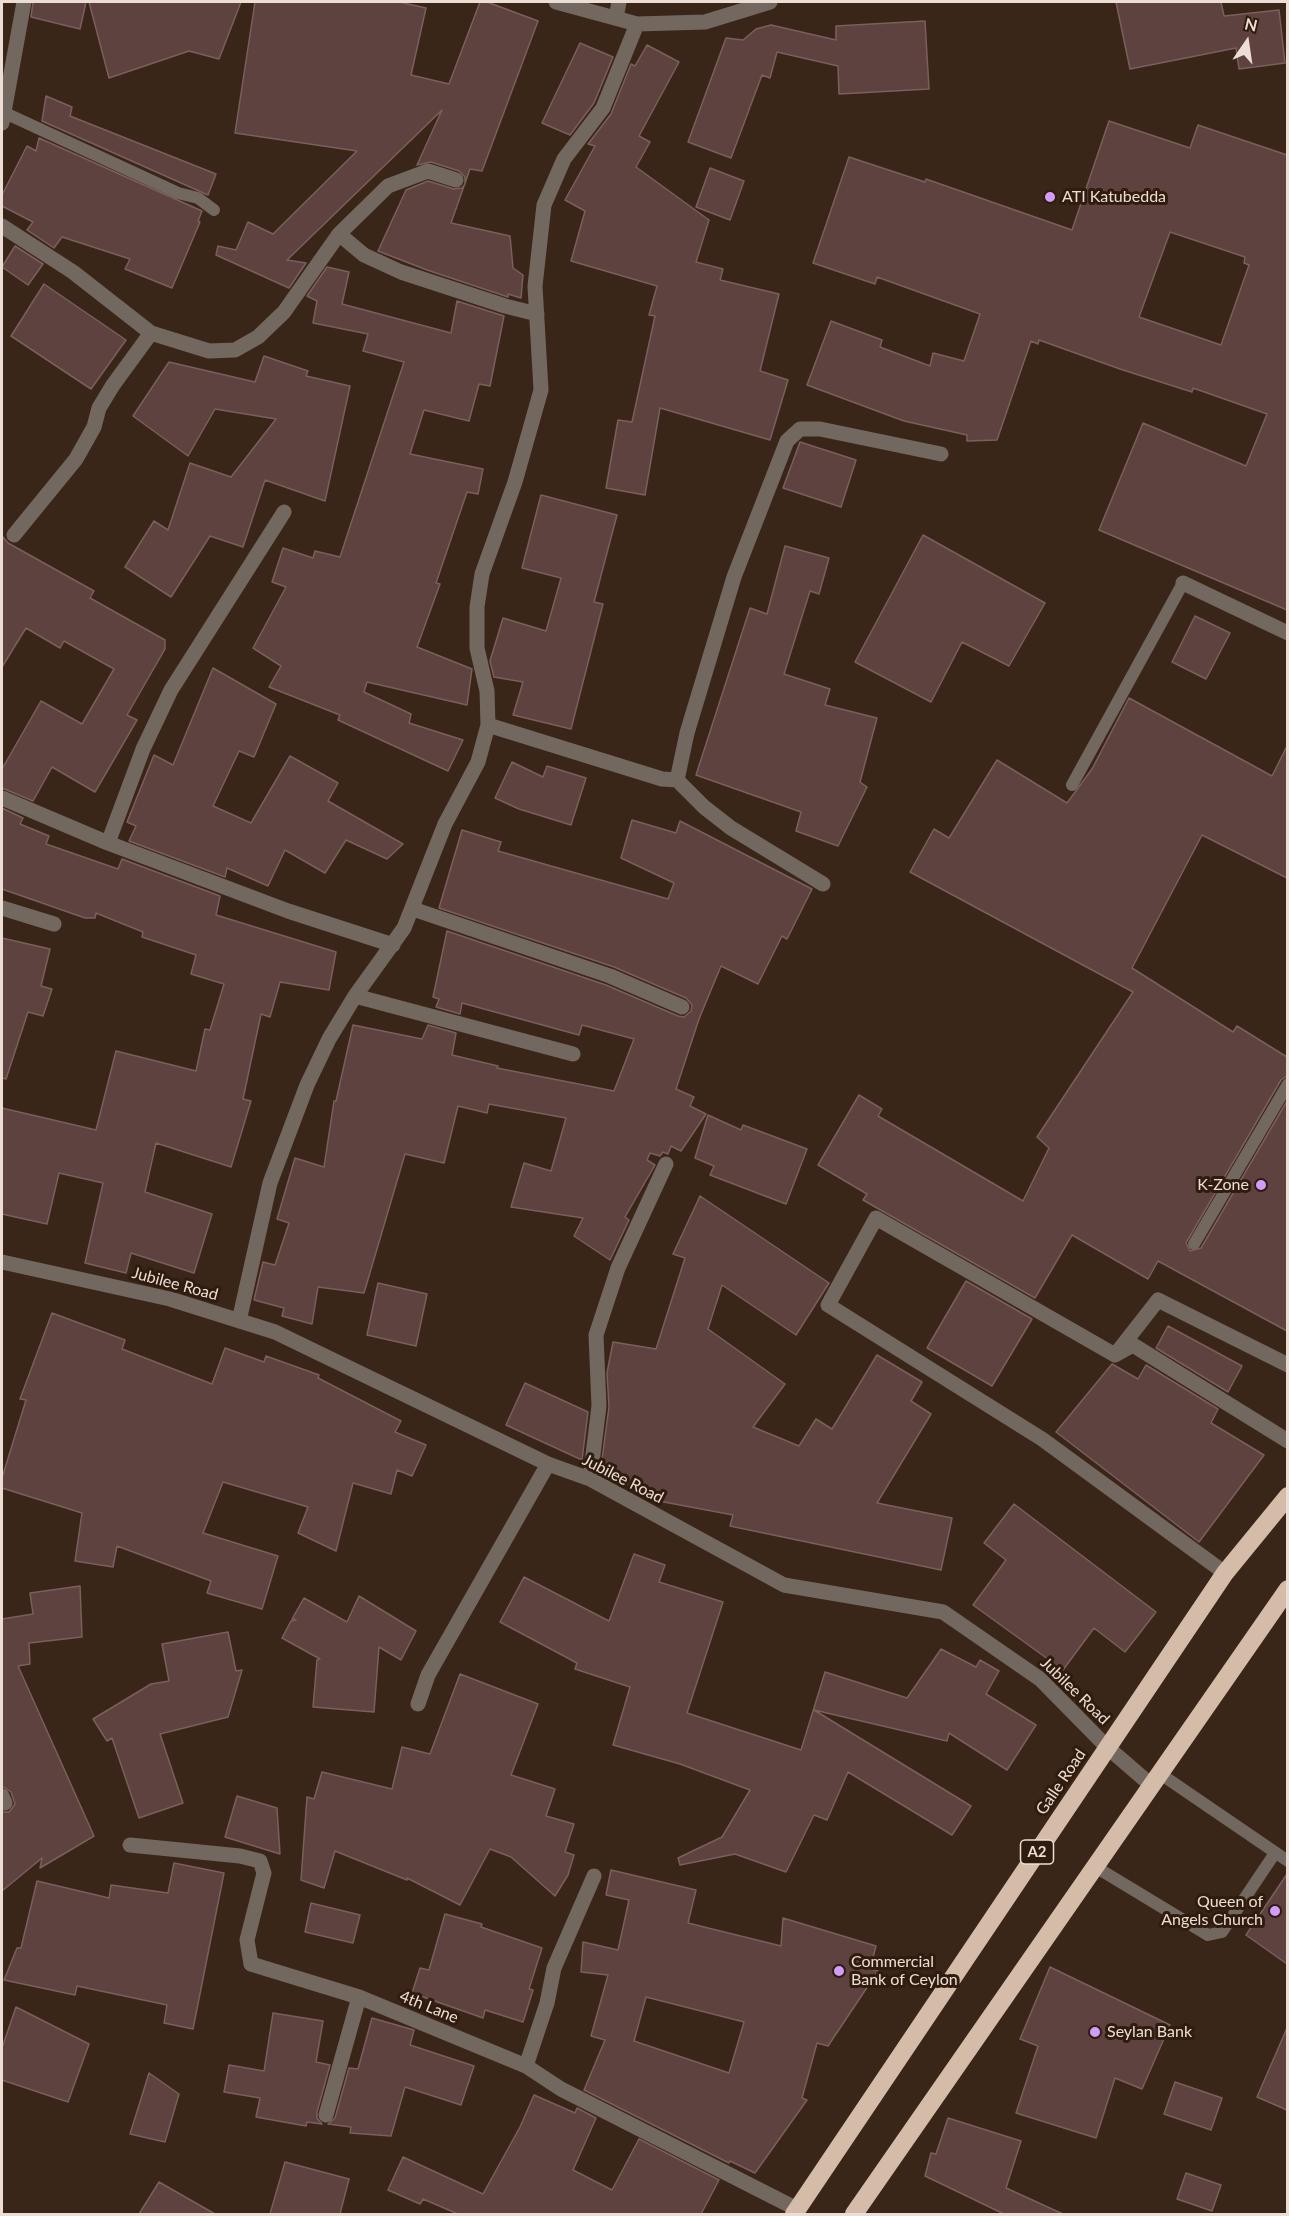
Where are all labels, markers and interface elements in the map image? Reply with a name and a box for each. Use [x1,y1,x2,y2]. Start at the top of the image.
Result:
north arrow [1217,12,1277,72]
text: N [1243,13,1259,35]
place label: ATI Katubedda [1062,187,1166,207]
marker: ATI Katubedda [1043,190,1057,204]
place label: K-Zone [1197,1175,1249,1195]
marker: K-Zone [1254,1178,1268,1192]
street label: Jubilee Road [130,1263,220,1305]
street label: Jubilee Road [579,1450,667,1508]
street label: Jubilee Road [1036,1653,1114,1729]
street label: Galle Road [1032,1745,1090,1819]
road number: A2 [1020,1840,1054,1864]
place label: Queen of Angels Church [1161,1892,1263,1930]
marker: Queen of Angels Church [1268,1904,1282,1918]
place label: Commercial Bank of Ceylon [851,1952,958,1990]
marker: Commercial Bank of Ceylon [832,1964,846,1978]
street label: 4th Lane [397,1987,461,2027]
place label: Seylan Bank [1107,2022,1192,2042]
marker: Seylan Bank [1088,2025,1102,2039]

